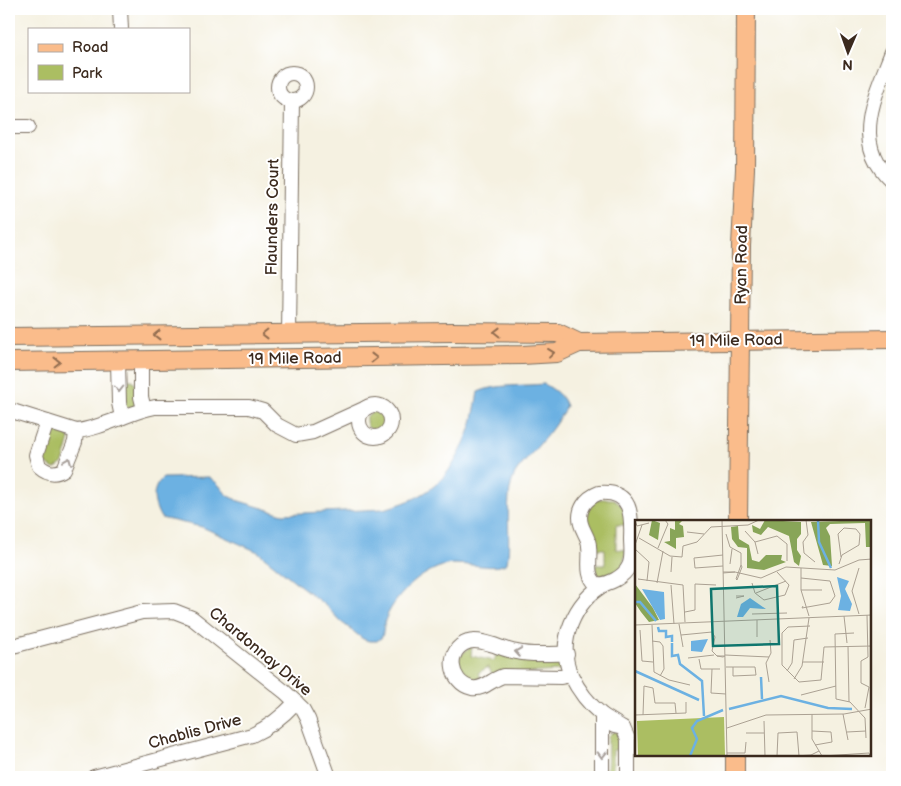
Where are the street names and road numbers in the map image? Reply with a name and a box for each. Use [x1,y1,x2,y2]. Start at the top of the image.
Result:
street label: Flaunders Court [262,158,284,276]
street label: Ryan Road [732,225,752,305]
street label: 19 Mile Road [689,331,783,351]
street label: 19 Mile Road [248,349,342,369]
street label: Chardonnay Drive [205,604,316,701]
street label: Chablis Drive [146,710,244,754]

